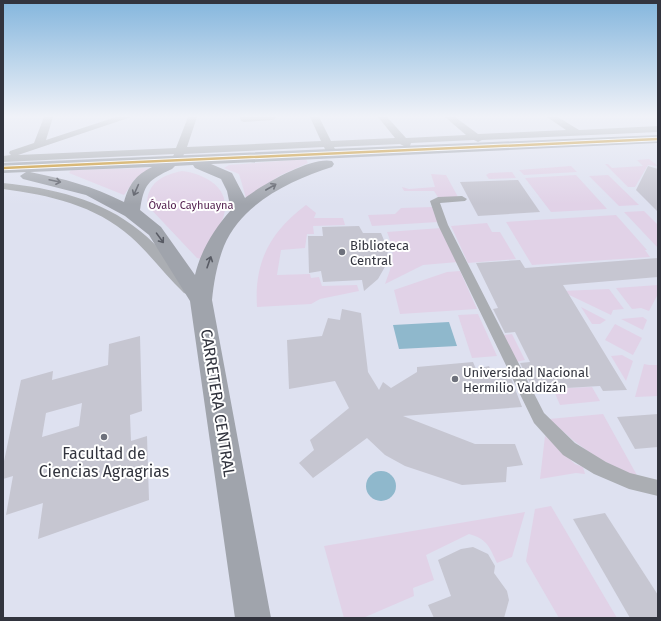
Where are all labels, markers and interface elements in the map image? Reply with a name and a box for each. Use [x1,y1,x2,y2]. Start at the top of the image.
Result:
one-way arrow [48,178,61,186]
one-way arrow [265,182,277,190]
one-way arrow [132,184,139,196]
park label: Óvalo Cayhuayna [148,198,234,212]
one-way arrow [156,232,164,243]
place label: Biblioteca Central [350,238,409,268]
marker: Biblioteca Central [337,247,347,257]
one-way arrow [206,255,213,268]
street label: CARRETERA CENTRAL [197,328,239,478]
place label: Universidad Nacional Hermilio Valdizán [463,365,589,395]
marker: Universidad Nacional Hermilio Valdizán [450,374,460,384]
marker: Facultad de Ciencias Agragrias [99,432,109,442]
place label: Facultad de Ciencias Agragrias [39,444,169,481]

